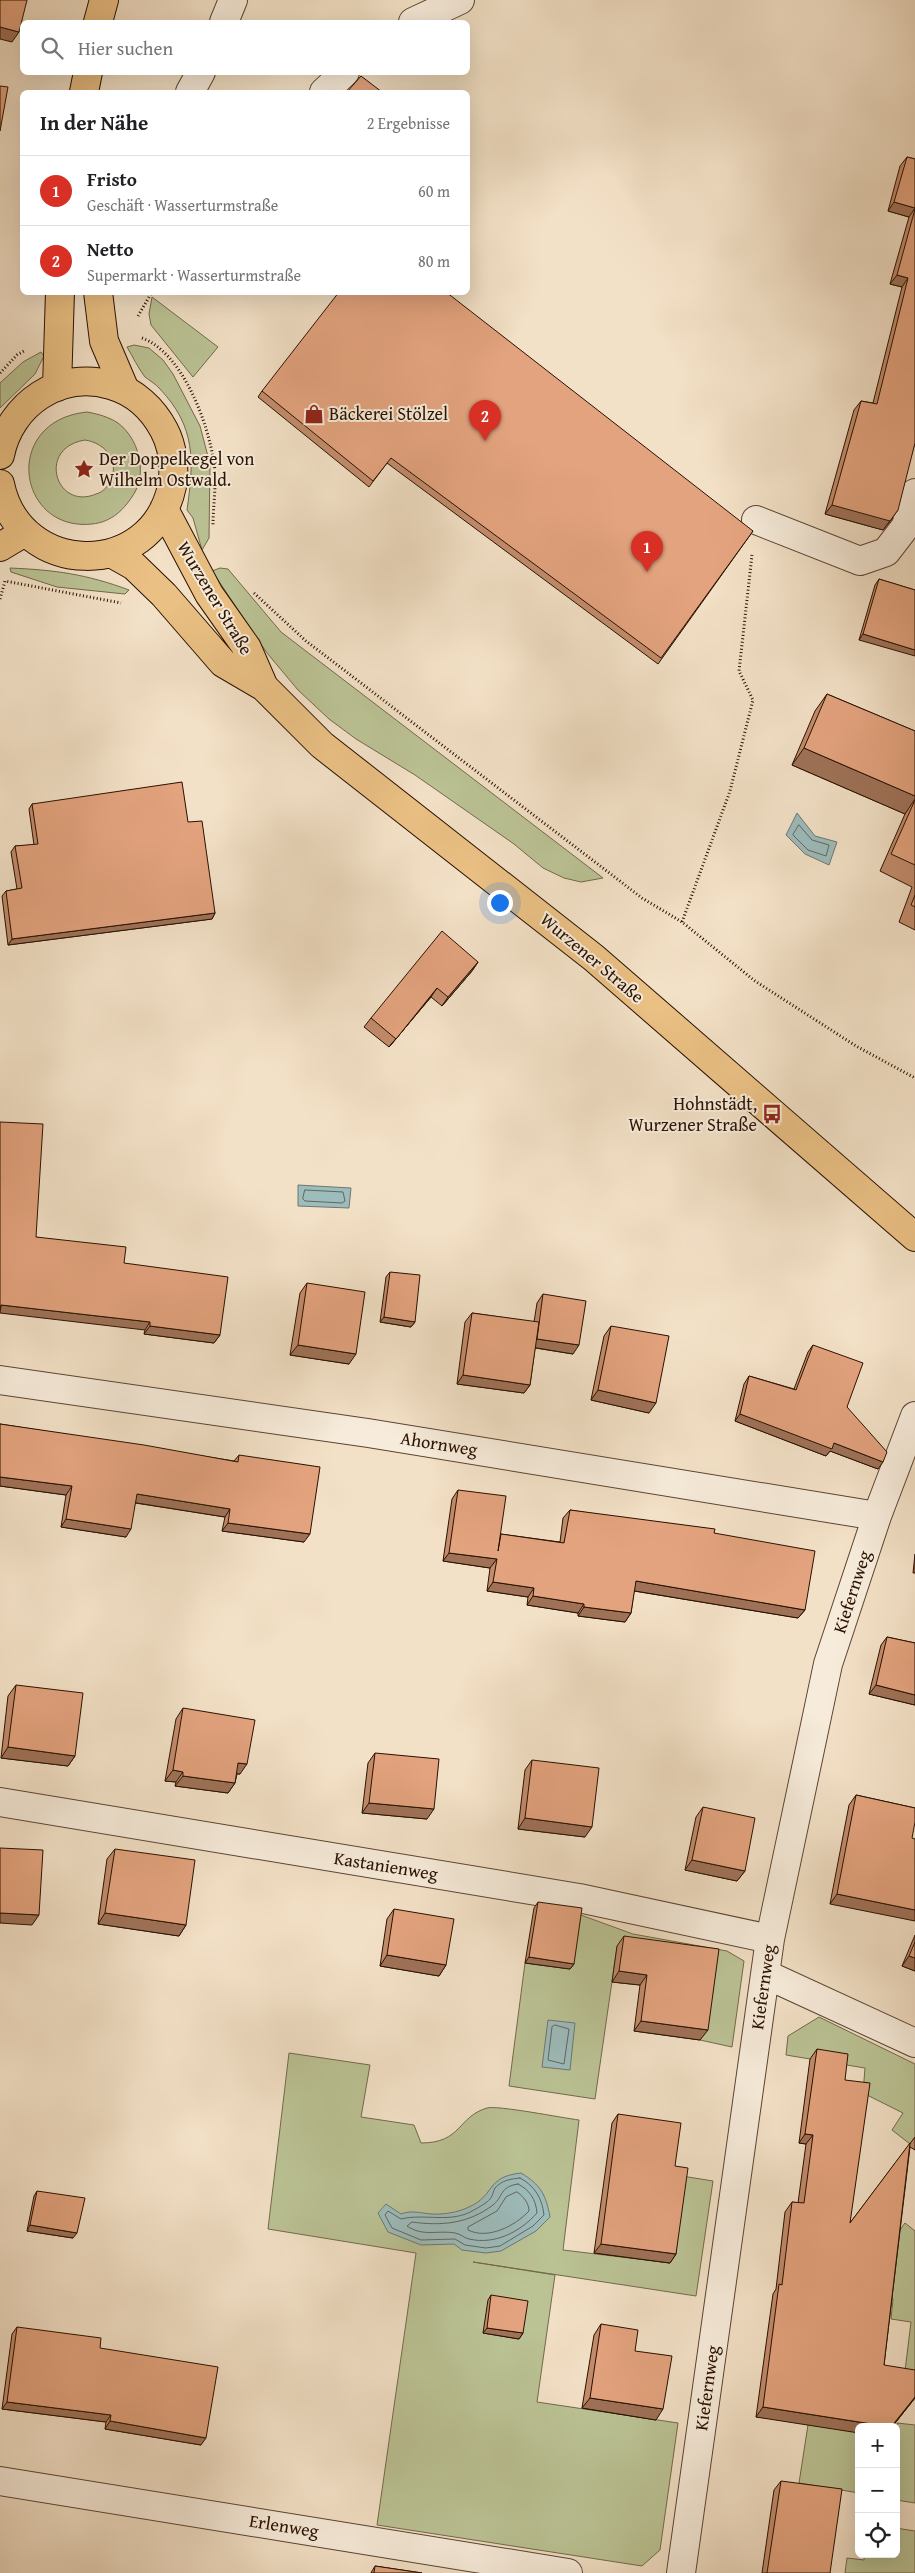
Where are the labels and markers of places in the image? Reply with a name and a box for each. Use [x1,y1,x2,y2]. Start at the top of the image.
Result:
place label: Bäckerei Stölzel [329,400,448,427]
pin: 2 [469,400,501,441]
shop icon: Bäckerei Stölzel [303,403,325,425]
place label: Der Doppelkegel von Wilhelm Ostwald. [99,445,254,493]
place icon: Der Doppelkegel von Wilhelm Ostwald. [73,458,95,480]
pin: 1 [631,531,663,572]
place label: Hohnstädt, Wurzener Straße [628,1090,757,1138]
bus stop icon: Hohnstädt, Wurzener Straße [761,1103,783,1125]

